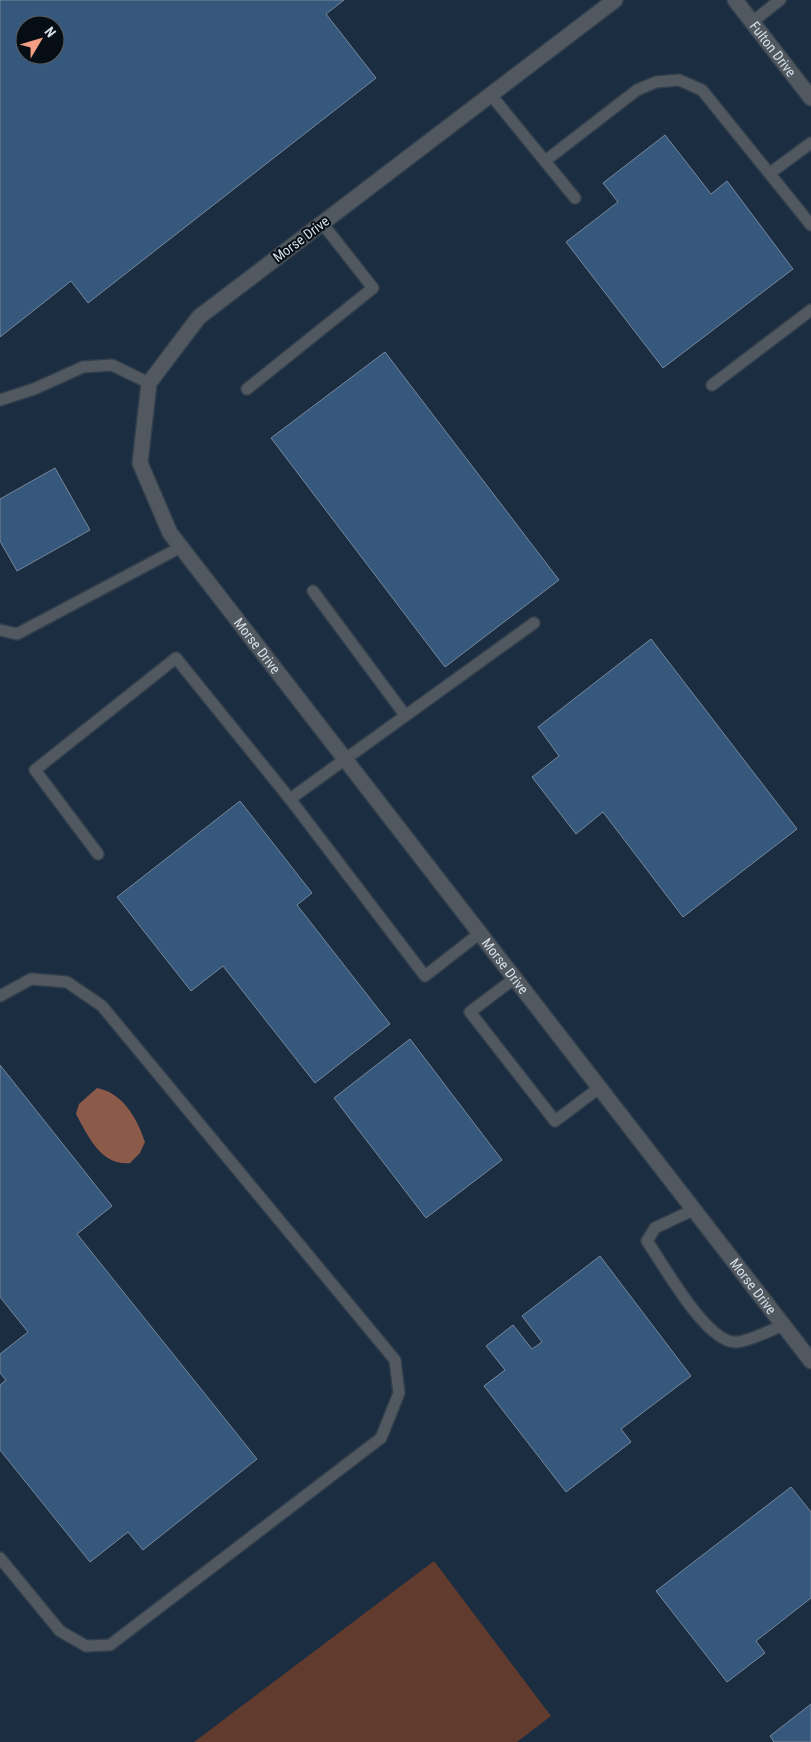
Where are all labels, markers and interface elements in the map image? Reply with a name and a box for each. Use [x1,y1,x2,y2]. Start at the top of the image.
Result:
north arrow [15,15,65,65]
street label: Fulton Drive [747,18,800,80]
text: N [41,24,59,40]
street label: Morse Drive [270,213,332,265]
street label: Morse Drive [231,615,284,677]
street label: Morse Drive [479,935,532,997]
street label: Morse Drive [727,1255,780,1318]

